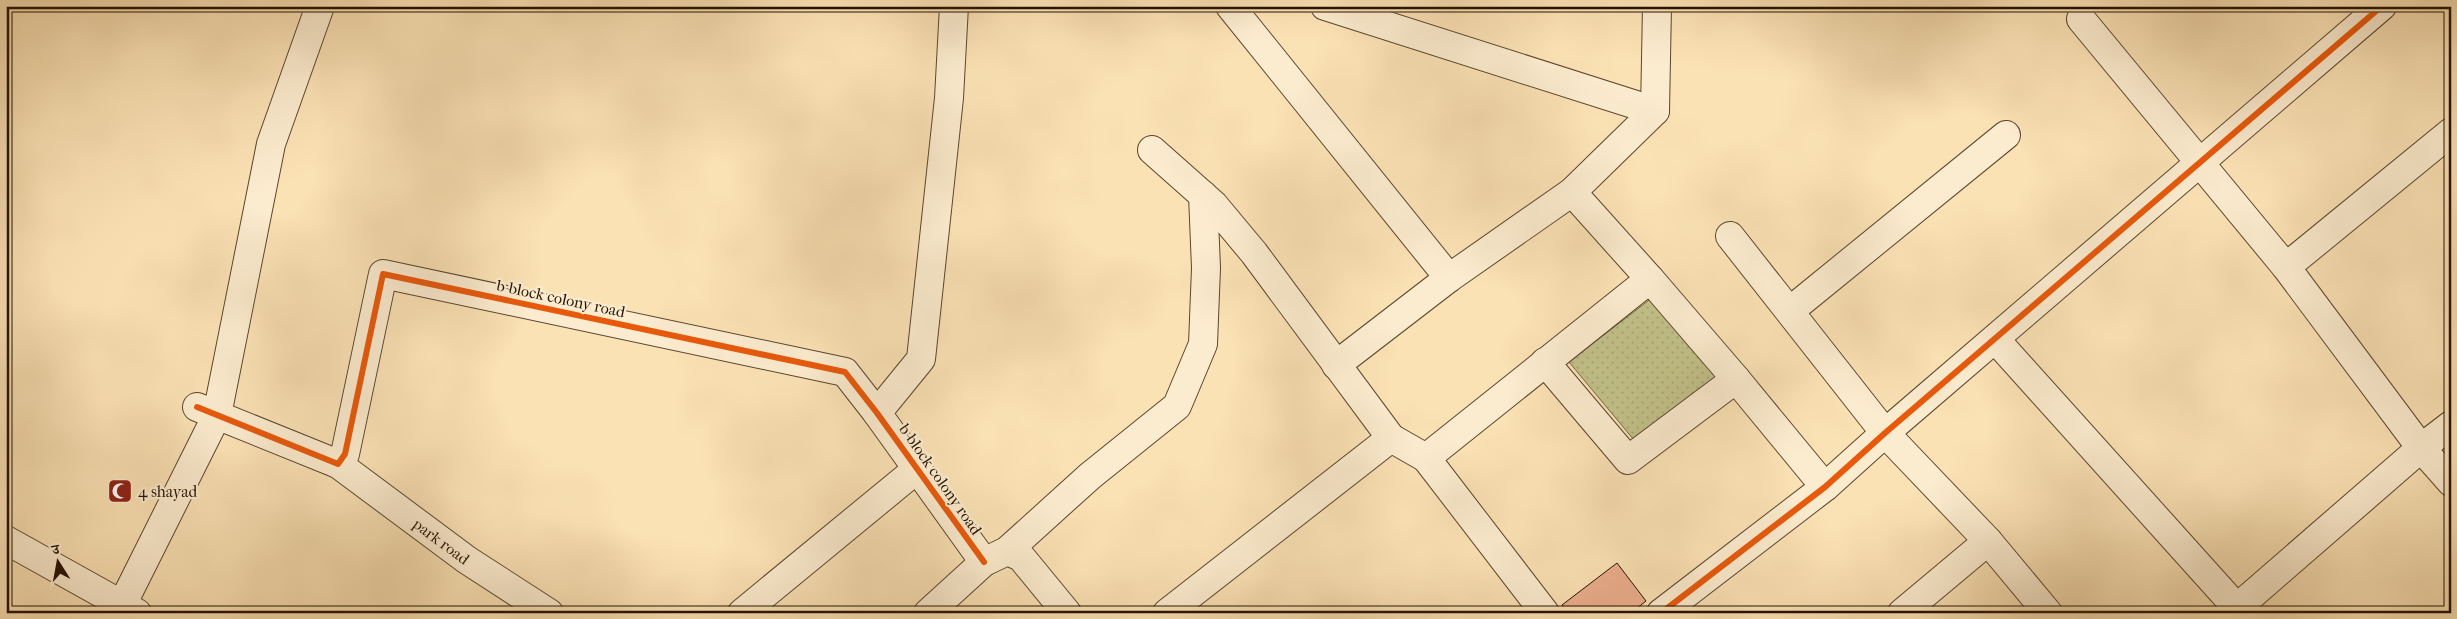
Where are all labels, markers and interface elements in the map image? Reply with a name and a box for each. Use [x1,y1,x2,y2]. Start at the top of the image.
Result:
street label: b-block colony road [494,275,627,321]
street label: b-block colony road [895,419,986,539]
mosque icon: 4 shayad [107,478,133,504]
place label: 4 shayad [138,482,198,501]
street label: park road [408,514,473,569]
north arrow [32,536,82,586]
text: उ [50,541,62,559]

